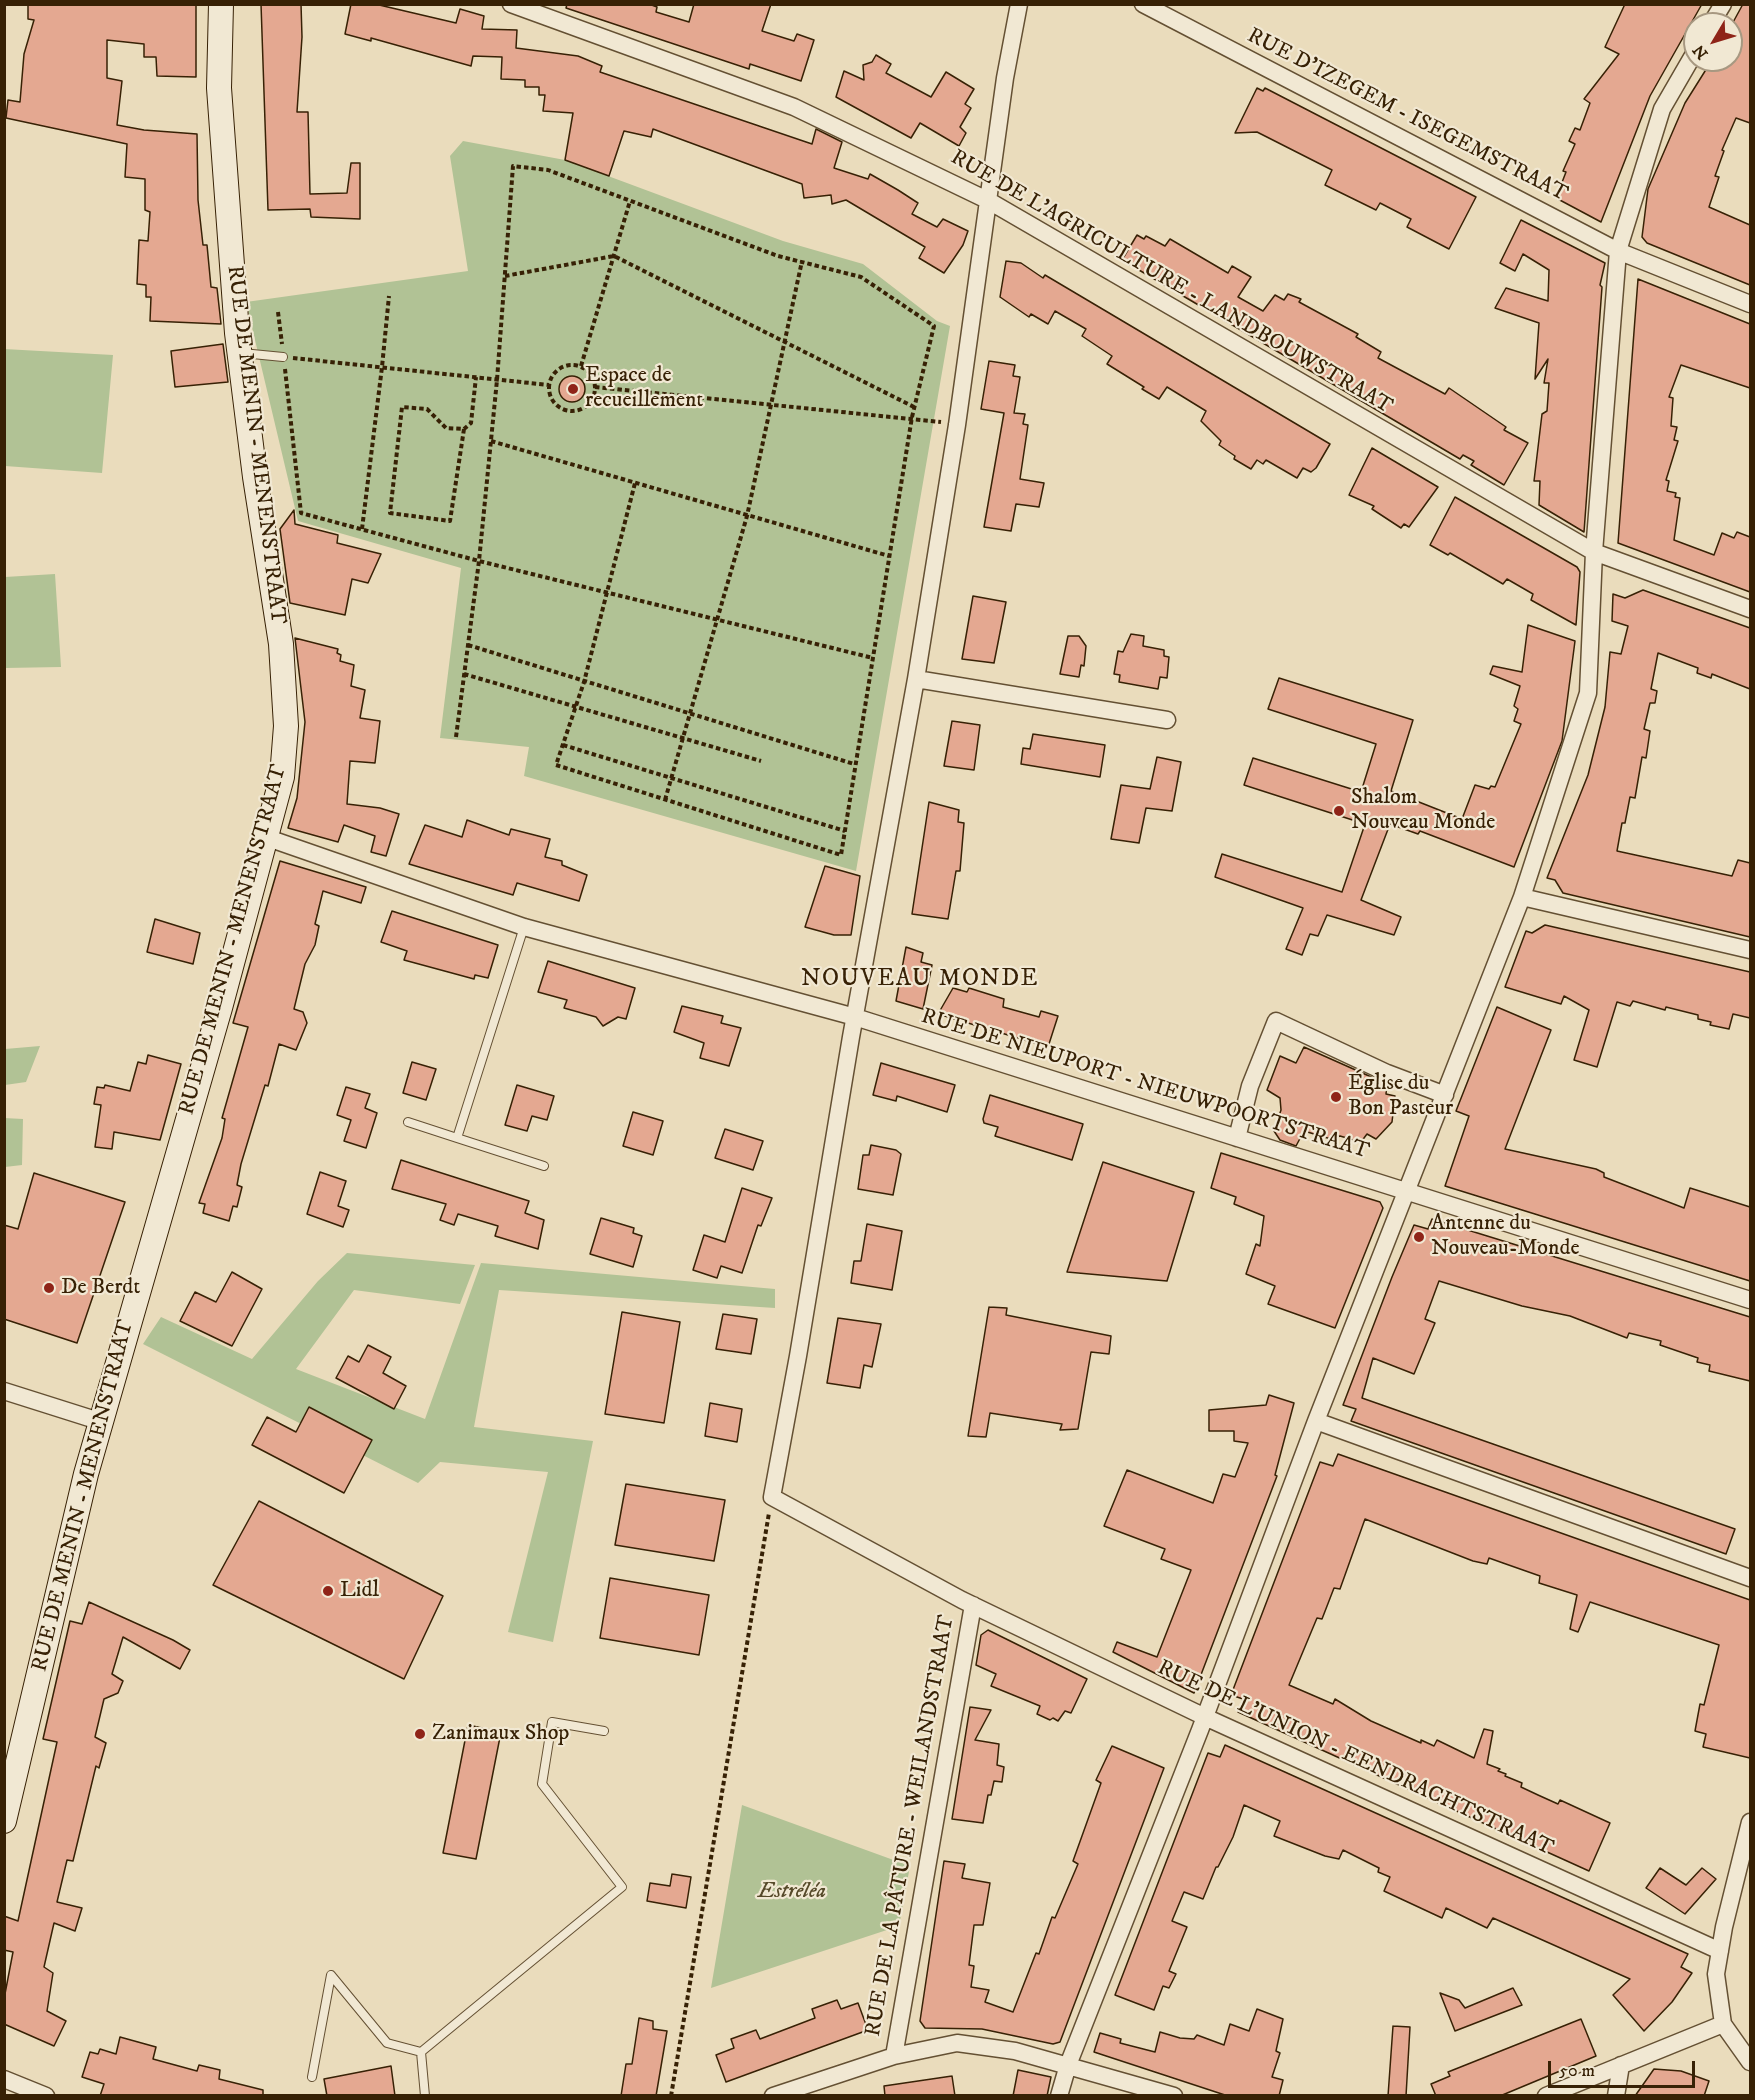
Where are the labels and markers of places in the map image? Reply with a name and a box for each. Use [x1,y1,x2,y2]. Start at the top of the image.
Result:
place label: Espace de recueillement [585,363,703,414]
marker: Espace de recueillement [566,382,580,396]
place label: Shalom Nouveau Monde [1351,785,1495,836]
marker: Shalom Nouveau Monde [1332,804,1346,818]
place label: Église du Bon Pasteur [1348,1071,1453,1122]
marker: Église du Bon Pasteur [1329,1090,1343,1104]
place label: Antenne du Nouveau-Monde [1431,1211,1580,1262]
marker: Antenne du Nouveau-Monde [1412,1230,1426,1244]
place label: De Berdt [61,1275,140,1301]
marker: De Berdt [42,1281,56,1295]
place label: Lidl [340,1578,379,1604]
marker: Lidl [321,1584,335,1598]
place label: Zanimaux Shop [432,1721,569,1747]
marker: Zanimaux Shop [413,1727,427,1741]

